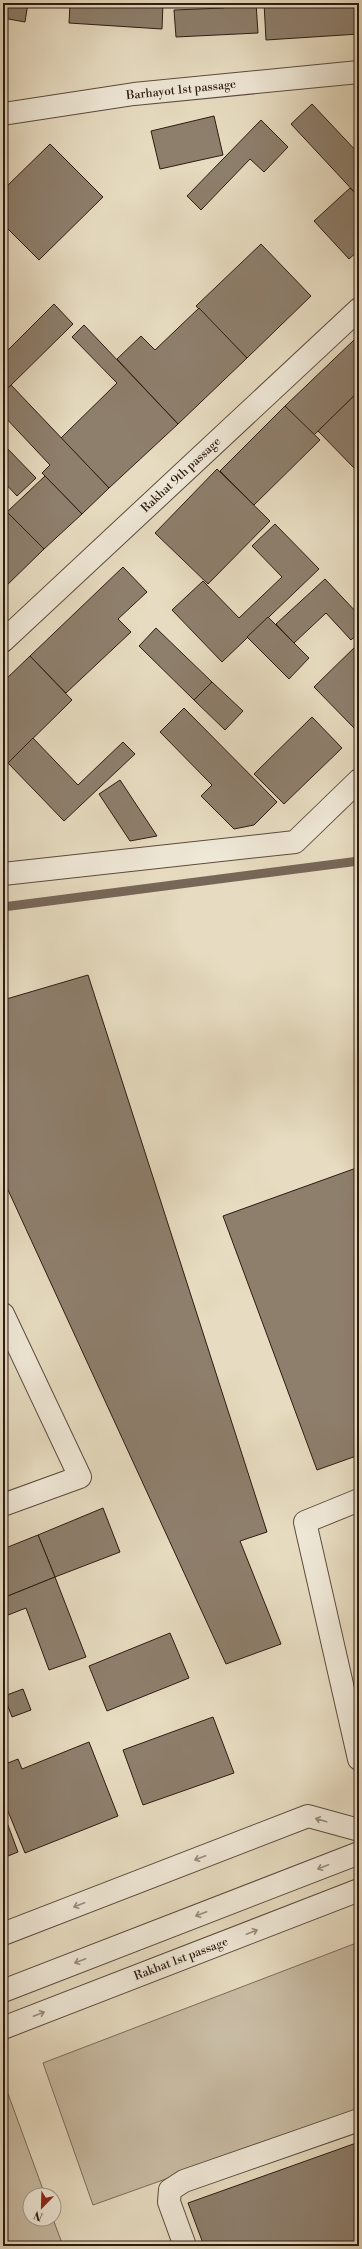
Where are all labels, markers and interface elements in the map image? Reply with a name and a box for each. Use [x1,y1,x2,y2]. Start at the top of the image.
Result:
street label: Barhayot 1st passage [124,77,237,103]
street label: Rakhat 9th passage [138,434,224,516]
one-way arrow [315,1816,328,1823]
one-way arrow [194,1855,206,1863]
one-way arrow [317,1864,329,1871]
one-way arrow [73,1901,85,1909]
one-way arrow [196,1910,208,1918]
one-way arrow [246,1927,258,1935]
street label: Rakhat 1st passage [132,1934,230,1984]
one-way arrow [75,1957,87,1965]
one-way arrow [33,2010,45,2017]
north arrow [22,2187,62,2227]
text: N [31,2207,45,2223]

